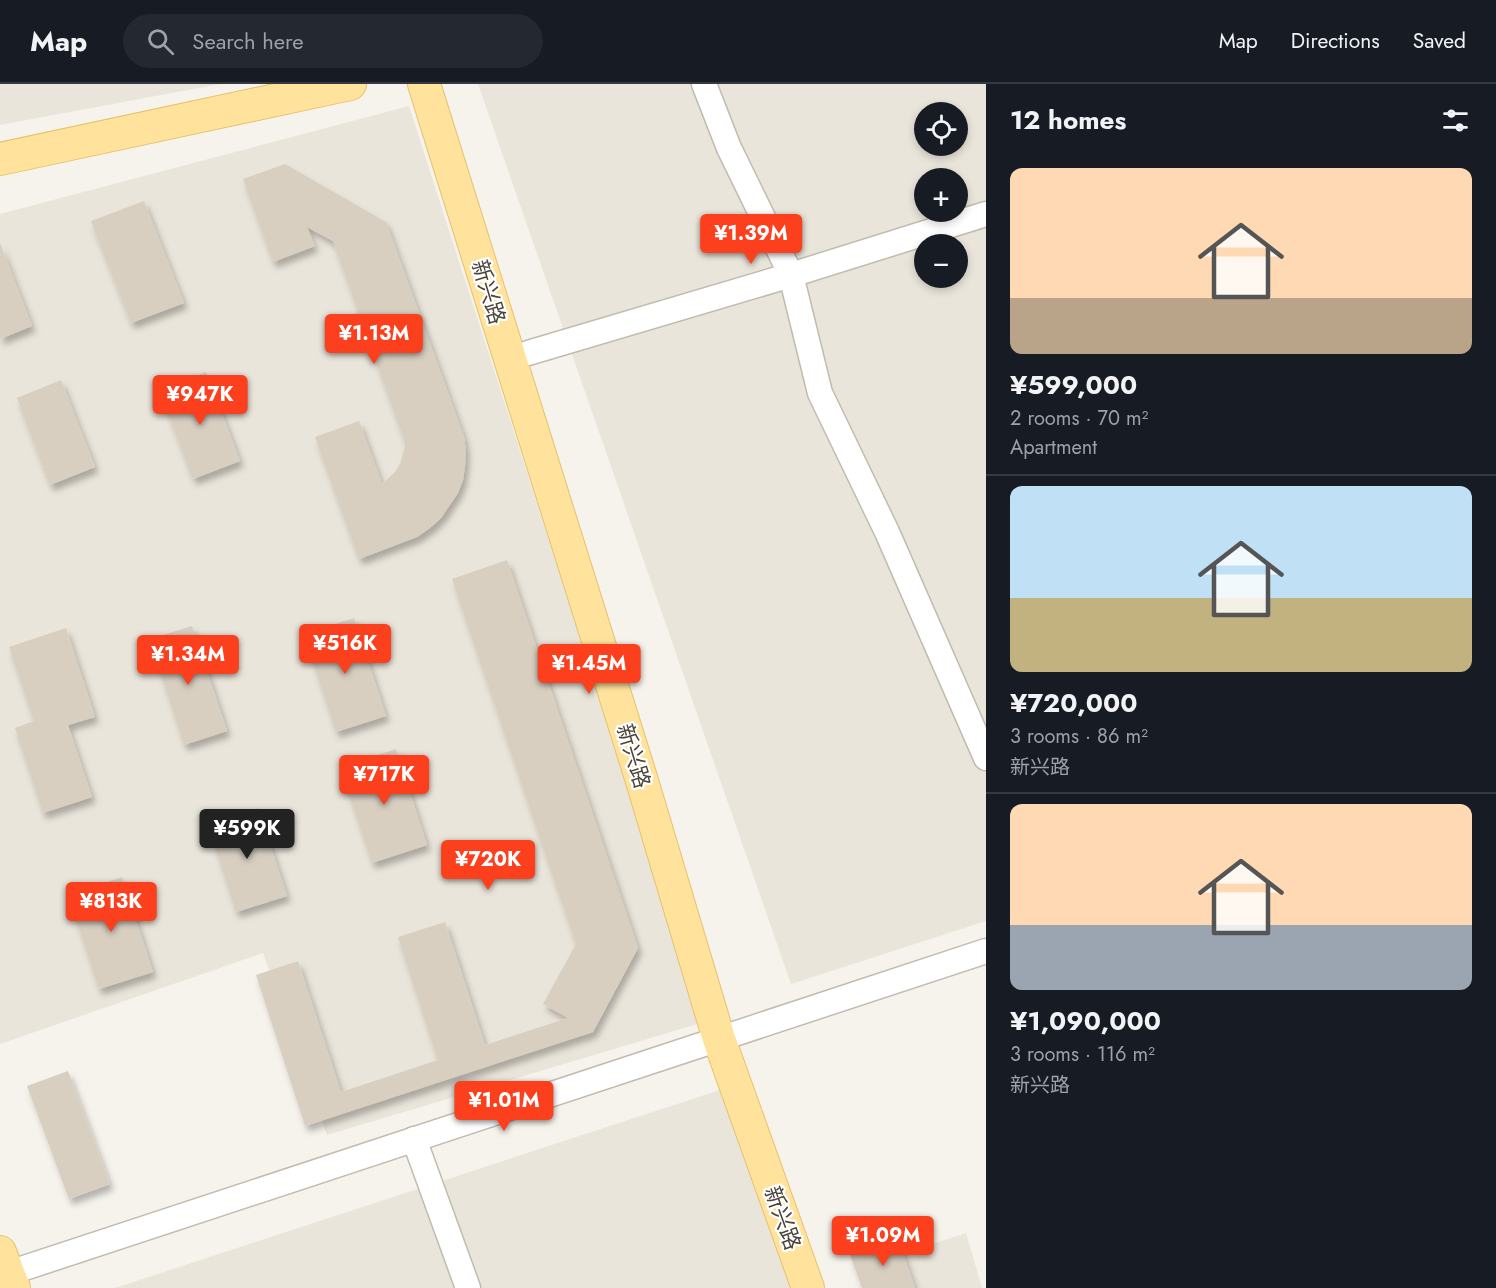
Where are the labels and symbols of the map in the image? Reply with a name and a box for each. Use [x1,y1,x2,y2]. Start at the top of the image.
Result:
pin: ¥1.39M [702,214,800,265]
street label: 新兴路 [464,256,514,328]
pin: ¥1.13M [325,314,423,365]
pin: ¥947K [158,375,242,426]
pin: ¥516K [303,624,387,675]
pin: ¥1.34M [139,635,237,686]
pin: ¥1.45M [540,644,638,695]
street label: 新兴路 [609,720,659,792]
pin: ¥717K [342,755,426,806]
pin: ¥599K [205,809,289,860]
pin: ¥720K [446,840,530,891]
pin: ¥813K [69,882,153,933]
pin: ¥1.01M [455,1081,553,1132]
street label: 新兴路 [757,1182,809,1254]
pin: ¥1.09M [834,1216,932,1267]

